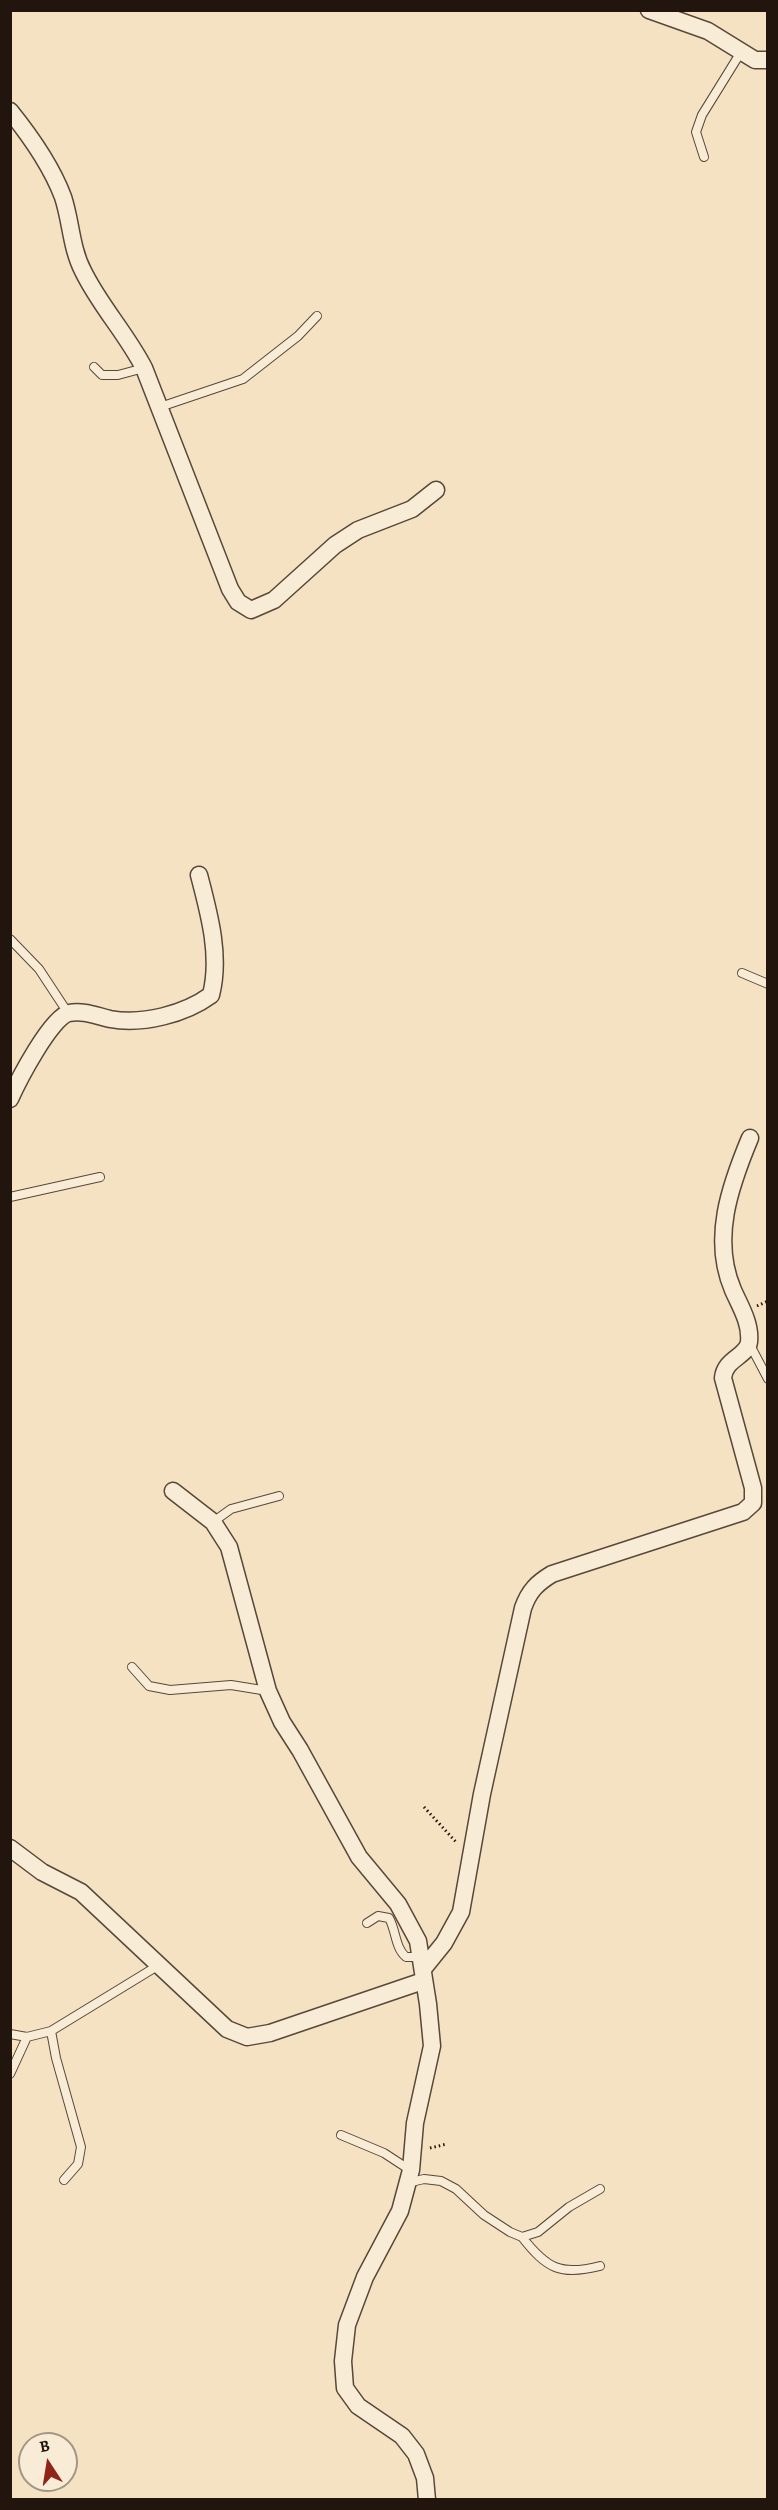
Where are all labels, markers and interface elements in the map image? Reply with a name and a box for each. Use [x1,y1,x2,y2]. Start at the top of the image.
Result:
north arrow [18,2432,78,2492]
text: B [37,2435,52,2458]

